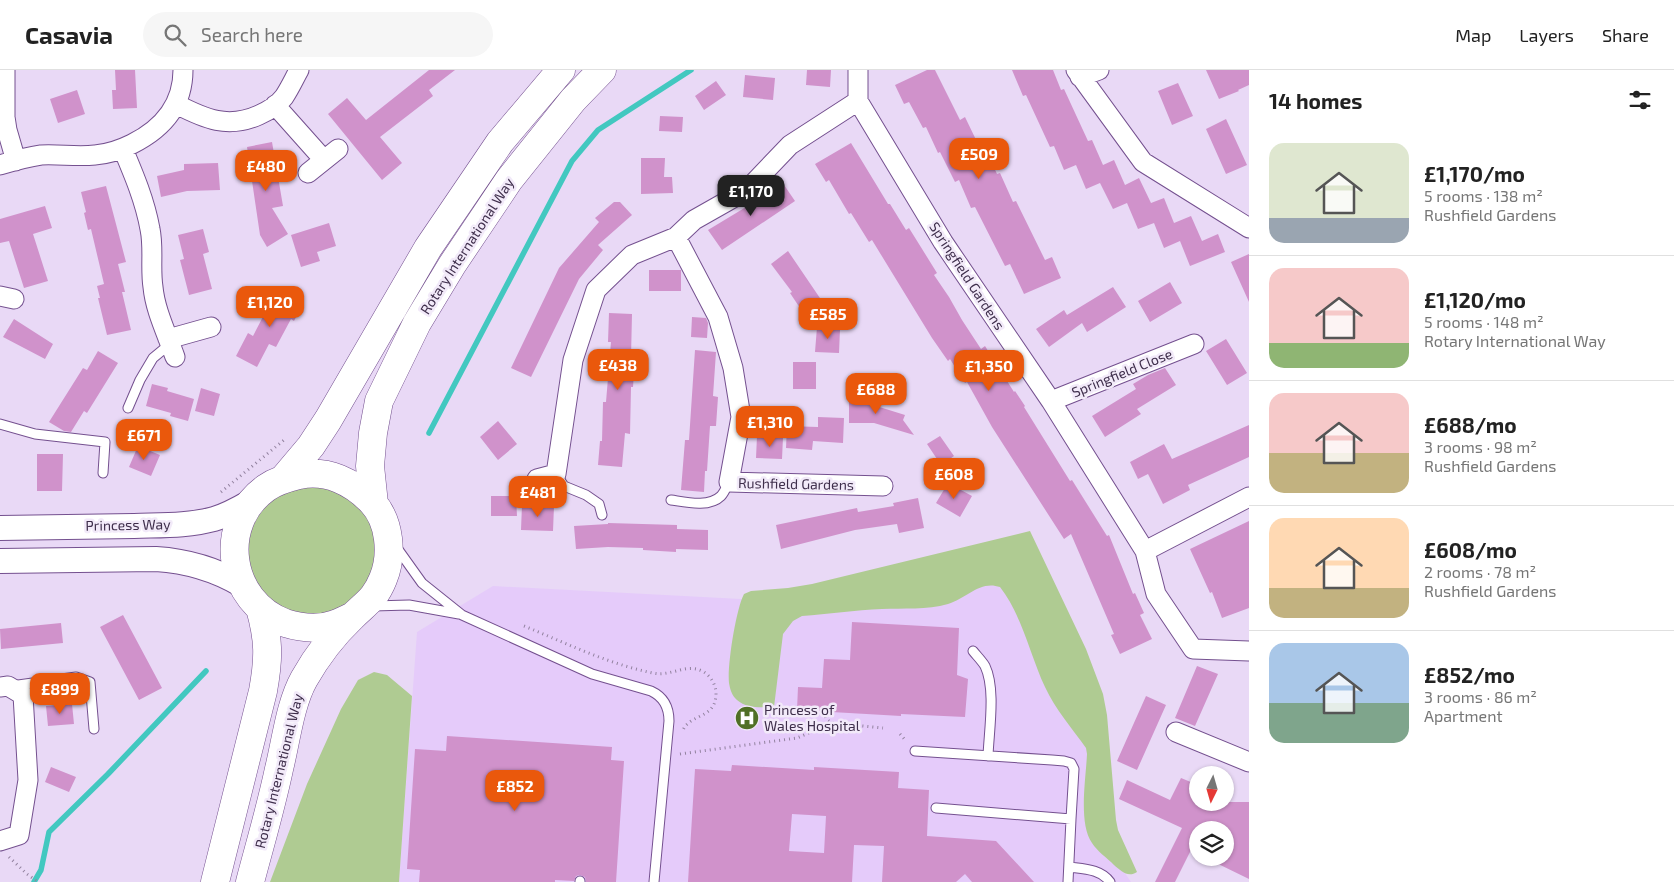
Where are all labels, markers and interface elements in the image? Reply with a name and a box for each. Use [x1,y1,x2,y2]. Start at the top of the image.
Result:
search box [143,12,493,57]
text: Casavia [25,20,113,49]
icon: search [161,21,189,49]
text: Search here [201,23,303,46]
text: Map [1455,24,1491,46]
text: Layers [1519,24,1574,46]
text: Share [1602,24,1649,46]
icon: filters [1626,86,1654,114]
text: 14 homes [1269,88,1363,113]
pin: £509 [949,138,1009,180]
text: £509 [960,144,998,163]
pin: £480 [236,150,296,192]
text: £480 [246,156,286,175]
text: £1,170/mo [1424,161,1525,186]
icon: home [1309,163,1369,223]
street label: Rotary International Way [416,174,517,317]
pin: £1,170 [710,174,792,217]
text: £1,170 [729,181,773,200]
text: 5 rooms · 138 m² [1424,186,1543,205]
text: Rushfield Gardens [1424,205,1556,224]
street label: Springfield Gardens [926,219,1009,333]
pin: £1,120 [229,286,311,328]
text: £1,120/mo [1424,287,1526,312]
icon: home [1309,288,1369,348]
text: £1,120 [247,292,293,311]
pin: £585 [798,298,858,340]
text: £585 [809,304,847,323]
text: 5 rooms · 148 m² [1424,312,1544,331]
text: Rotary International Way [1424,331,1606,350]
street label: Springfield Close [1069,345,1175,400]
pin: £438 [588,348,648,391]
pin: £1,350 [948,350,1030,392]
text: £438 [599,355,637,374]
text: £1,350 [965,356,1013,375]
pin: £688 [846,372,906,415]
text: £688 [857,379,895,398]
pin: £1,310 [729,406,811,448]
text: £1,310 [747,412,793,431]
text: £688/mo [1424,412,1517,437]
icon: home [1309,413,1369,473]
pin: £671 [114,418,174,461]
text: £671 [127,425,161,444]
text: 3 rooms · 98 m² [1424,437,1537,456]
text: Rushfield Gardens [1424,456,1556,475]
pin: £608 [924,458,984,500]
text: £608 [935,464,973,483]
street label: Rushfield Gardens [738,474,854,493]
pin: £481 [508,476,568,518]
text: £481 [520,482,556,501]
street label: Princess Way [85,515,171,534]
text: £608/mo [1424,537,1517,562]
icon: home [1309,538,1369,598]
text: 2 rooms · 78 m² [1424,562,1536,581]
text: Rushfield Gardens [1424,581,1556,600]
text: £852/mo [1424,662,1515,687]
icon: home [1309,663,1369,723]
pin: £899 [30,672,90,715]
text: £899 [41,679,79,698]
text: 3 rooms · 86 m² [1424,687,1537,706]
street label: Rotary International Way [251,691,306,850]
place label: Princess of Wales Hospital [764,701,861,734]
hospital icon: Princess of Wales Hospital [734,705,760,731]
text: Apartment [1424,706,1503,725]
north arrow [1189,766,1234,811]
map controls [1189,766,1234,866]
pin: £852 [485,770,545,812]
text: £852 [496,776,534,795]
button: layers [1189,821,1234,866]

